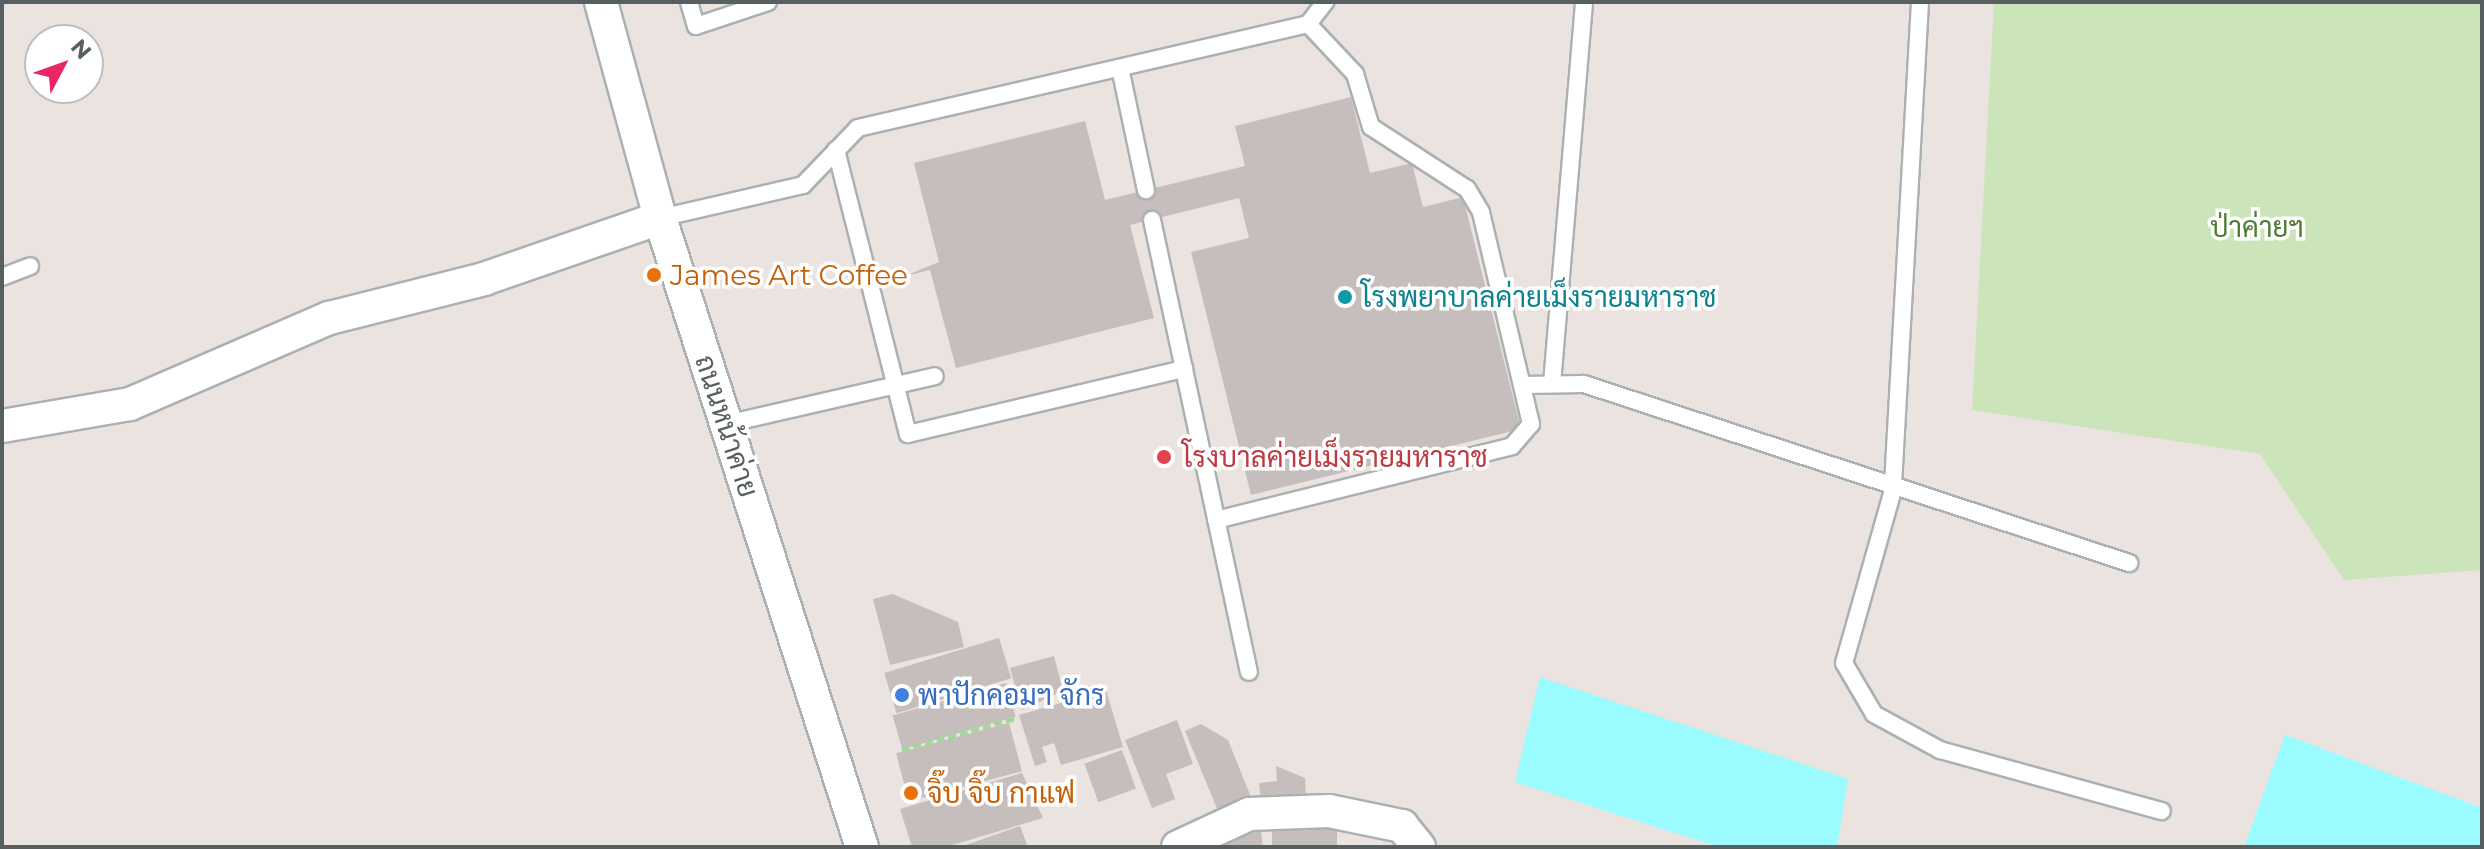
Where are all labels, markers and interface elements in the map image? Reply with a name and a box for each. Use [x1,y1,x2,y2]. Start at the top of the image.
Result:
north arrow [24,24,104,104]
text: N [65,34,97,65]
park label: ป่าค่ายฯ [2210,210,2304,244]
place label: James Art Coffee [670,258,908,292]
marker: James Art Coffee [645,266,663,284]
place label: โรงพยาบาลค่ายเม็งรายมหาราช [1361,280,1716,314]
marker: โรงพยาบาลค่ายเม็งรายมหาราช [1336,288,1354,306]
street label: ถนนหน้าค่าย [688,351,766,501]
place label: โรงบาลค่ายเม็งรายมหาราช [1182,440,1488,474]
marker: โรงบาลค่ายเม็งรายมหาราช [1153,446,1175,468]
place label: พาปักคอมฯ จักร [918,678,1105,712]
marker: พาปักคอมฯ จักร [893,686,911,704]
place label: จิ๊บ จิ๊บ กาแฟ [927,776,1075,810]
marker: จิ๊บ จิ๊บ กาแฟ [902,784,920,802]

